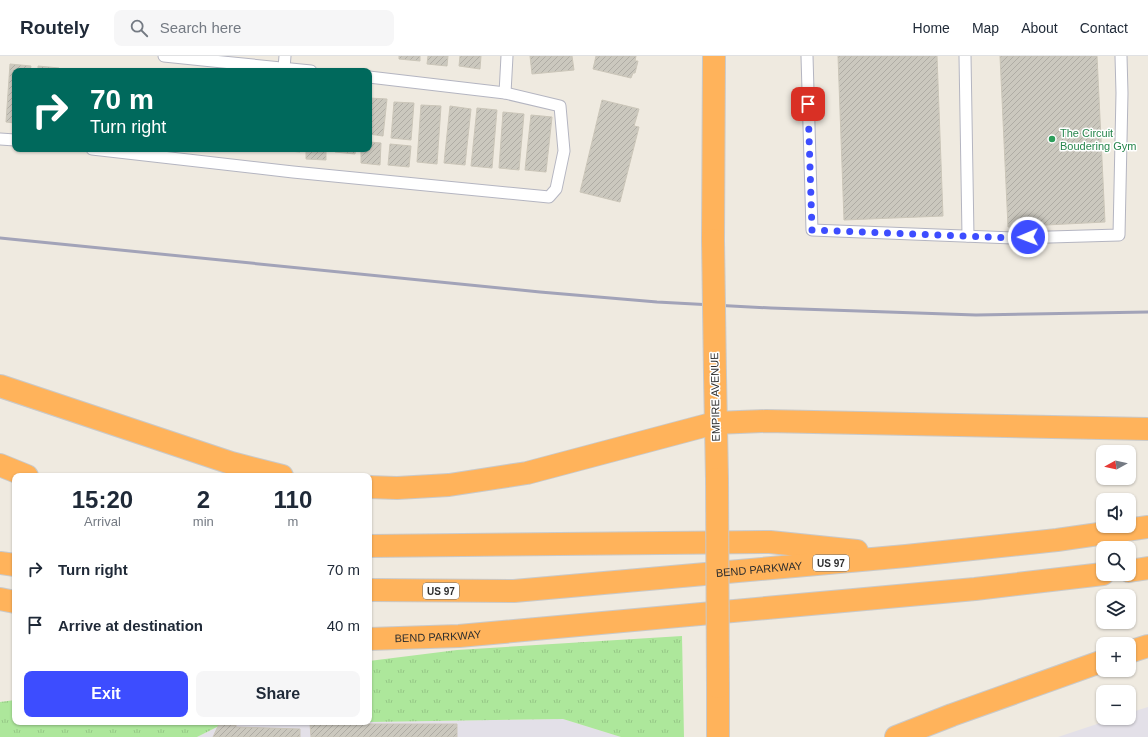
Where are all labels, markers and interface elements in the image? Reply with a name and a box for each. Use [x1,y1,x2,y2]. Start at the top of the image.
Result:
search box [114,10,394,46]
text: Routely [20,17,90,38]
icon: search [128,17,150,39]
text: Search here [160,19,241,36]
text: Home [913,20,950,36]
text: Map [972,20,999,36]
text: About [1021,20,1058,36]
text: Contact [1080,20,1128,36]
icon: right [24,84,76,136]
text: 70 m [90,84,154,115]
pin [791,87,825,121]
icon: arrive [797,93,819,115]
text: Turn right [90,117,166,137]
place label: The Circuit Boudering Gym [1060,127,1136,152]
marker: The Circuit Boudering Gym [1047,134,1057,144]
position arrow [1007,216,1049,258]
street label: EMPIRE AVENUE [708,352,722,442]
north arrow [1096,445,1136,485]
map controls [1096,445,1136,725]
text: 15:20 [72,486,133,513]
text: 2 [197,486,210,513]
text: 110 [274,486,312,513]
button: sound [1096,493,1136,533]
text: Arrival [84,514,121,529]
text: min [193,514,214,529]
text: m [287,514,298,529]
button: search [1096,541,1136,581]
road number: US 97 [813,555,849,571]
icon: right [24,558,46,580]
street label: BEND PARKWAY [715,559,803,579]
text: Turn right [58,561,128,578]
text: 70 m [327,561,360,578]
road number: US 97 [423,583,459,599]
button: layers [1096,589,1136,629]
icon: arrive [24,614,46,636]
text: Arrive at destination [58,617,203,634]
text: 40 m [327,617,360,634]
street label: BEND PARKWAY [394,628,482,644]
button: + [1096,637,1136,677]
button: Exit [24,671,188,717]
button: Share [196,671,360,717]
button: − [1096,685,1136,725]

